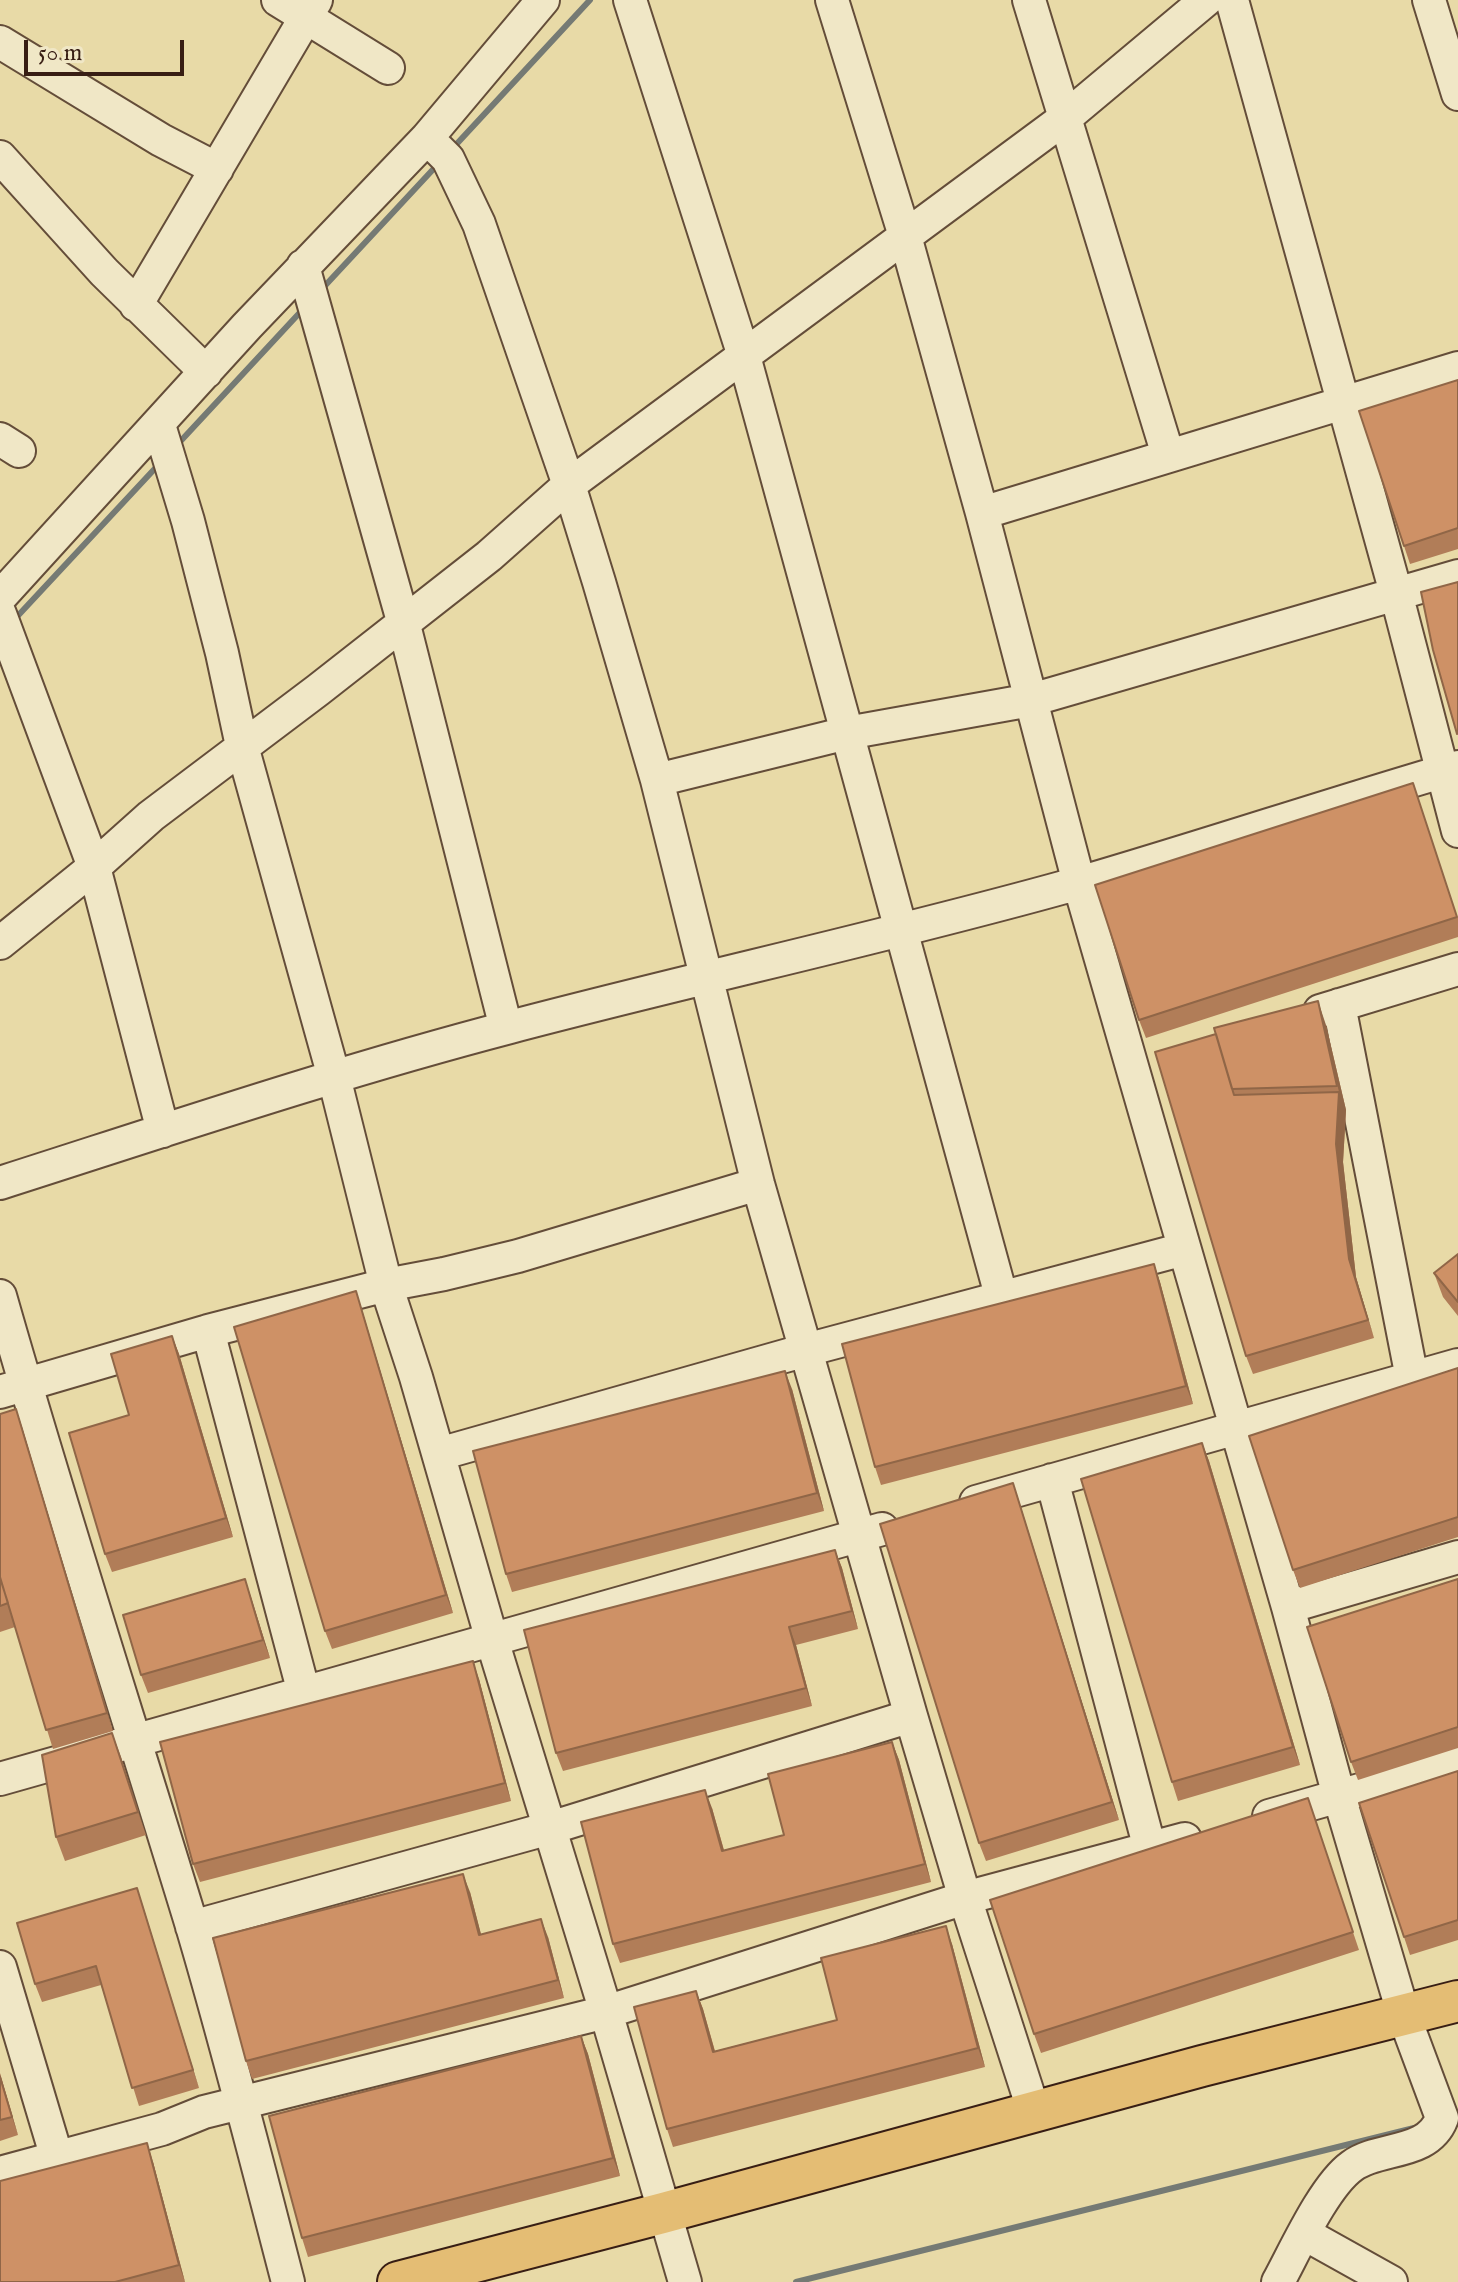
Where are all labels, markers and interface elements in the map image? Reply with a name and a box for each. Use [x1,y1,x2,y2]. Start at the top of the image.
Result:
scale bar [28,24,188,74]
text: 50 m [38,38,82,69]

